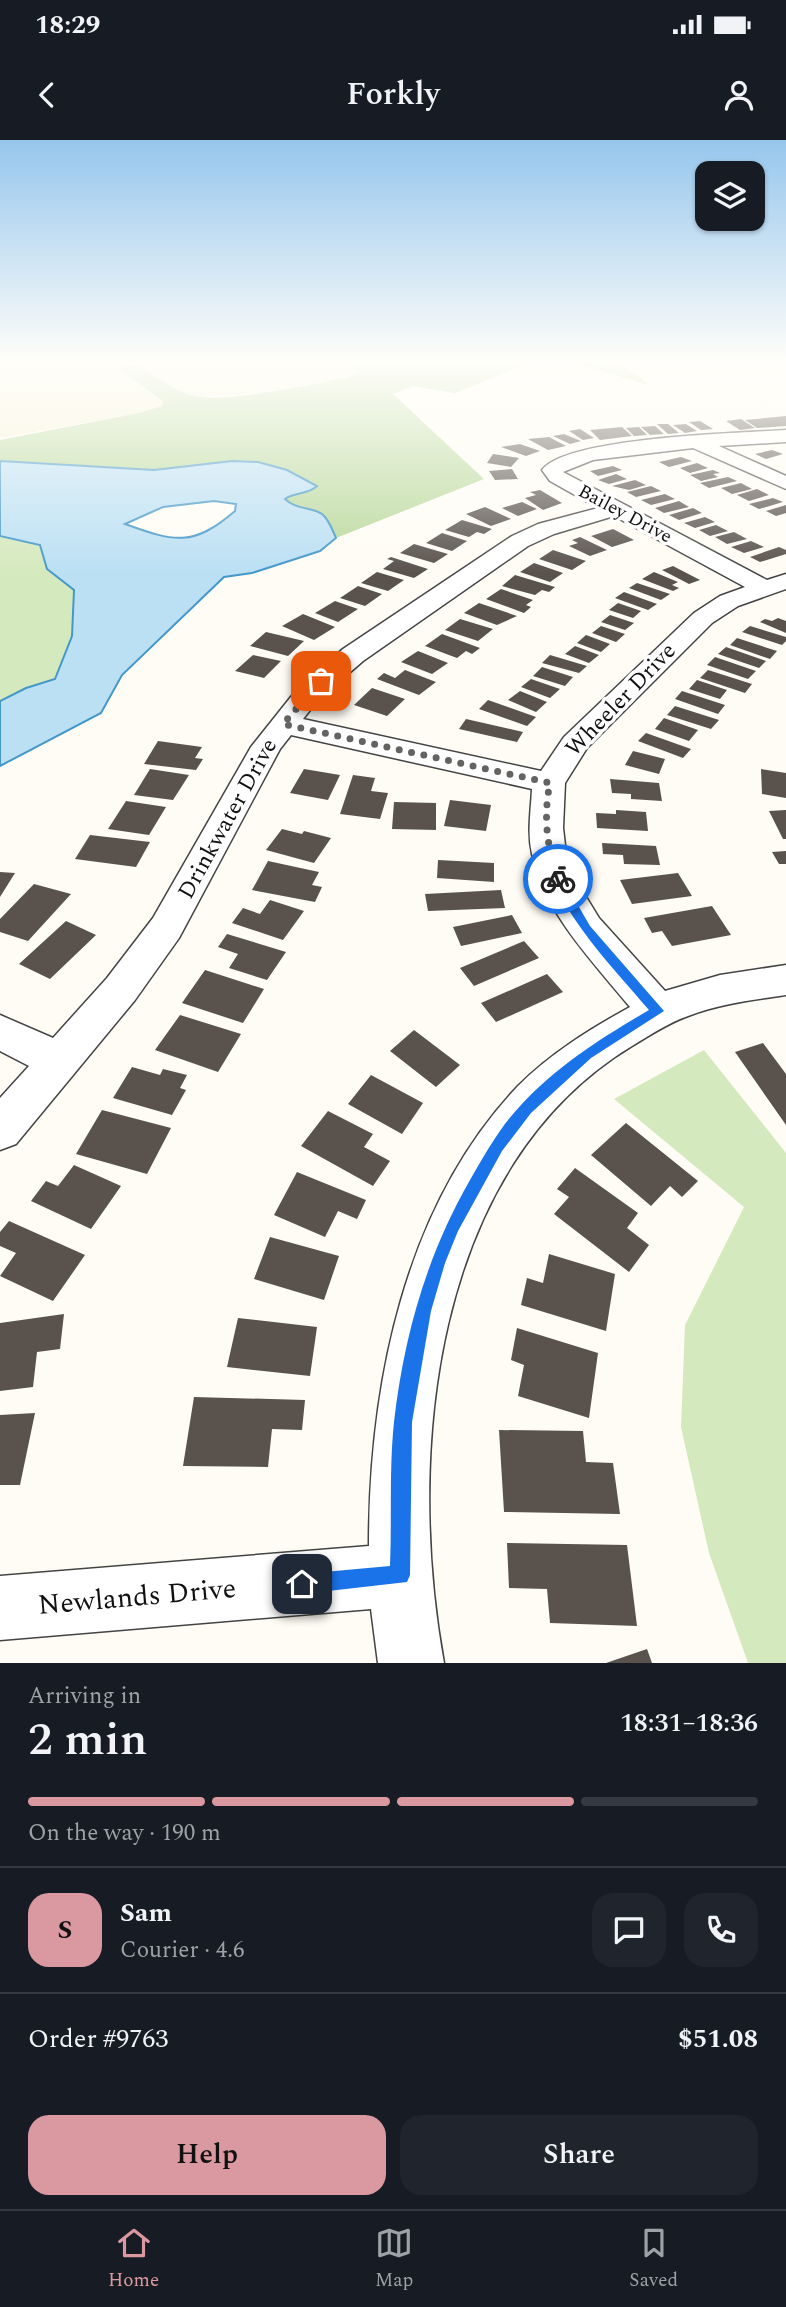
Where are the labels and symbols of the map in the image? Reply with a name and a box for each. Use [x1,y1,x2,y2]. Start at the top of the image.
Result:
street label: Bailey Drive [573,477,677,551]
street label: Wheeler Drive [557,635,685,765]
pin [291,651,351,711]
street label: Drinkwater Drive [169,732,287,906]
courier [523,844,593,914]
pin [272,1554,332,1614]
street label: Newlands Drive [36,1567,238,1627]

